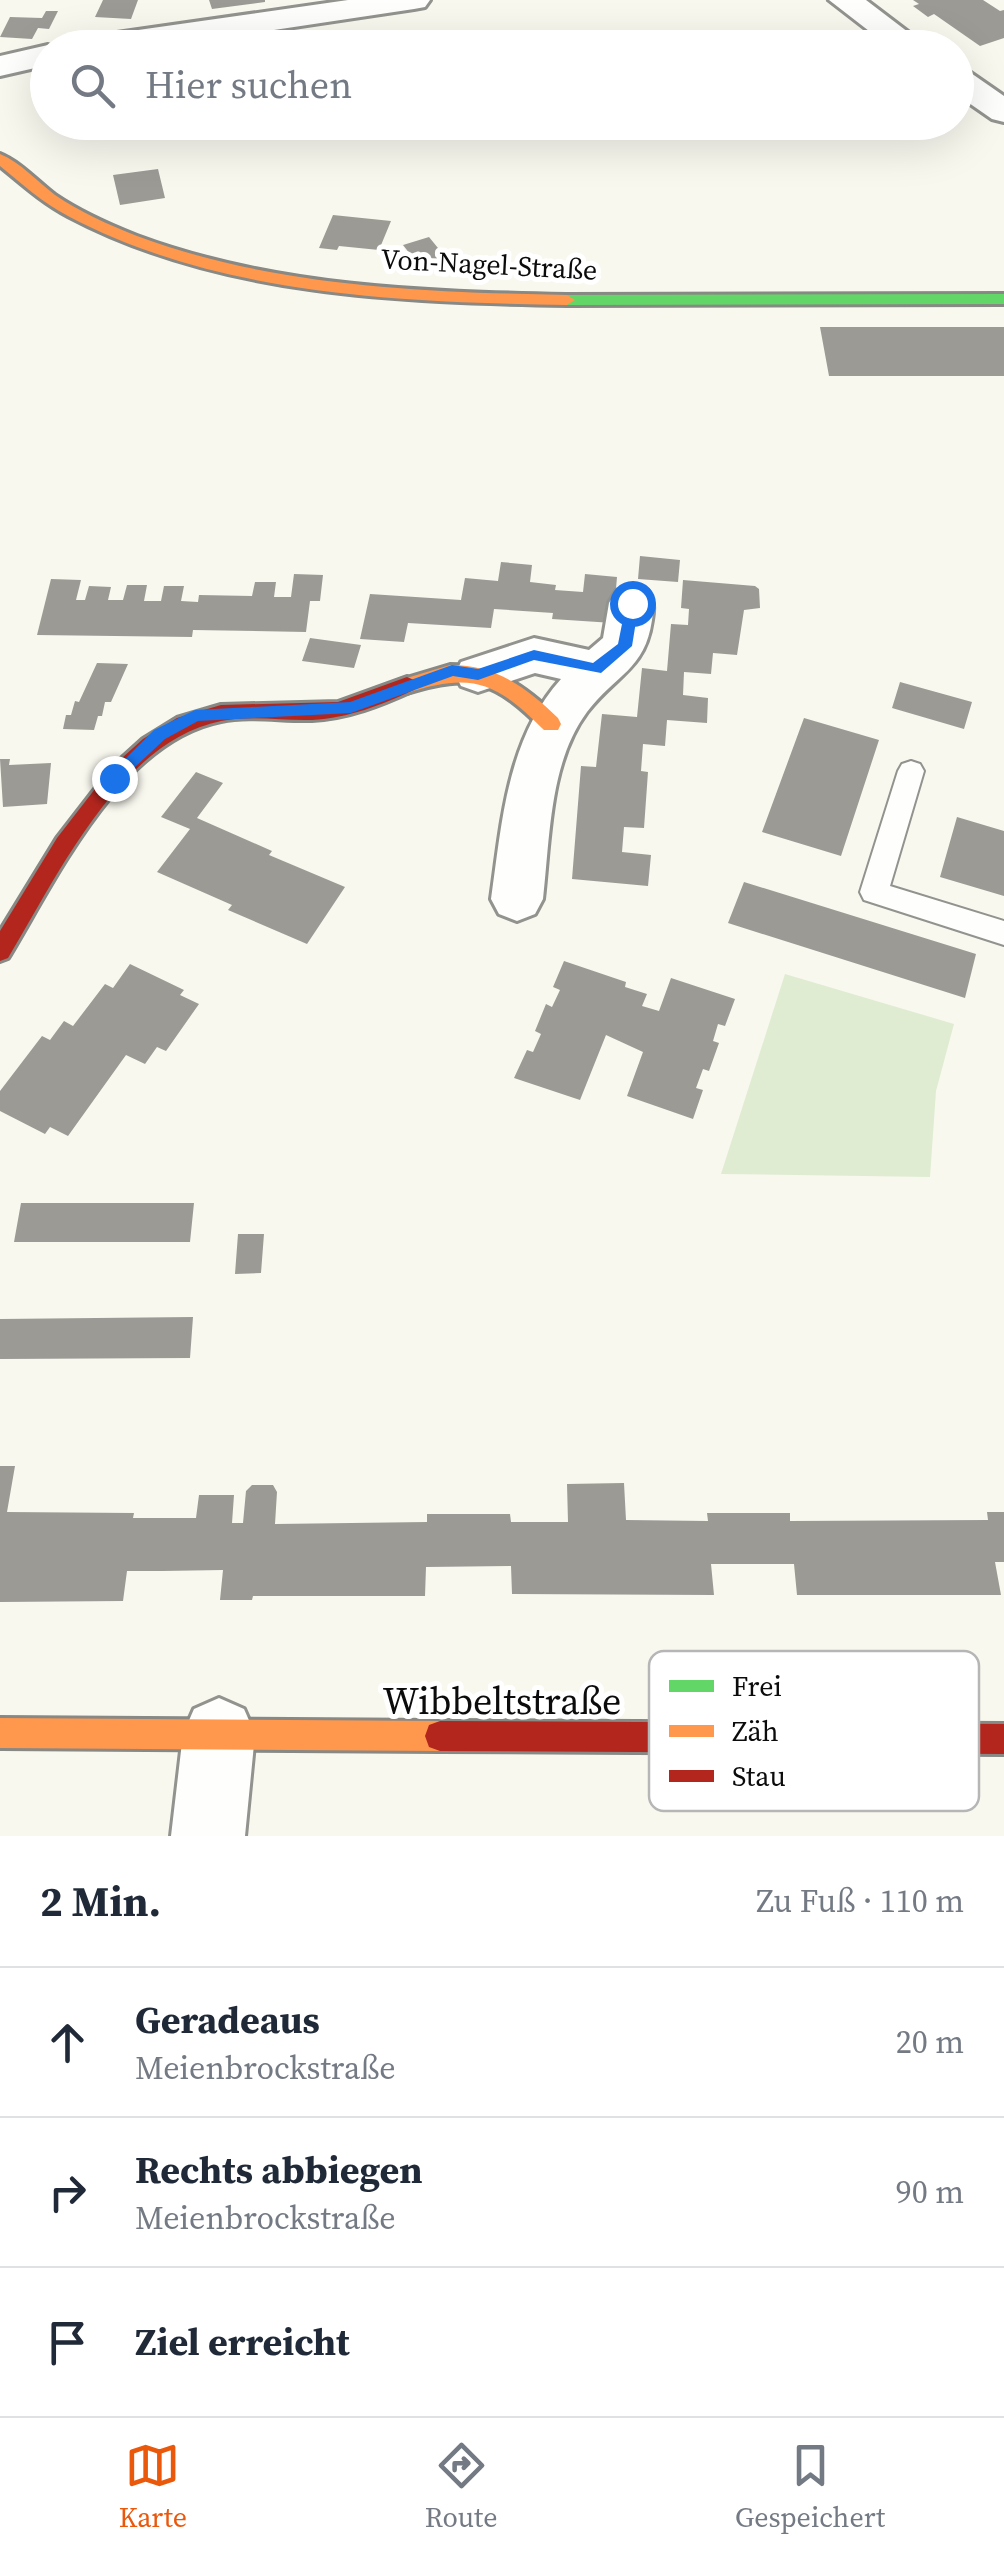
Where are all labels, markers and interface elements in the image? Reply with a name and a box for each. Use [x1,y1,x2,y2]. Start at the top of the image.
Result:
search box [30,30,974,140]
icon: search [65,58,120,113]
text: Hier suchen [145,59,352,111]
street label: Von-Nagel-Straße [380,239,598,289]
route start [610,581,656,627]
route end [92,756,138,802]
legend [649,1651,979,1811]
text: Frei [732,1667,782,1705]
street label: Wibbeltstraße [383,1675,621,1727]
text: Zäh [732,1712,779,1750]
text: Stau [732,1757,786,1795]
text: 2 Min. [40,1872,161,1930]
text: Zu Fuß · 110 m [756,1879,964,1923]
text: Geradeaus [135,1994,320,2046]
icon: ahead [40,2015,95,2070]
text: 20 m [896,2020,964,2064]
text: Meienbrockstraße [135,2046,396,2090]
text: Rechts abbiegen [135,2144,423,2196]
icon: right [40,2165,95,2220]
text: 90 m [896,2170,964,2214]
text: Meienbrockstraße [135,2196,396,2240]
icon: arrive [40,2315,95,2370]
text: Ziel erreicht [135,2316,350,2368]
tab: Karte [119,2438,187,2536]
tab: Route [425,2438,497,2536]
tab: Gespeichert [735,2438,885,2536]

